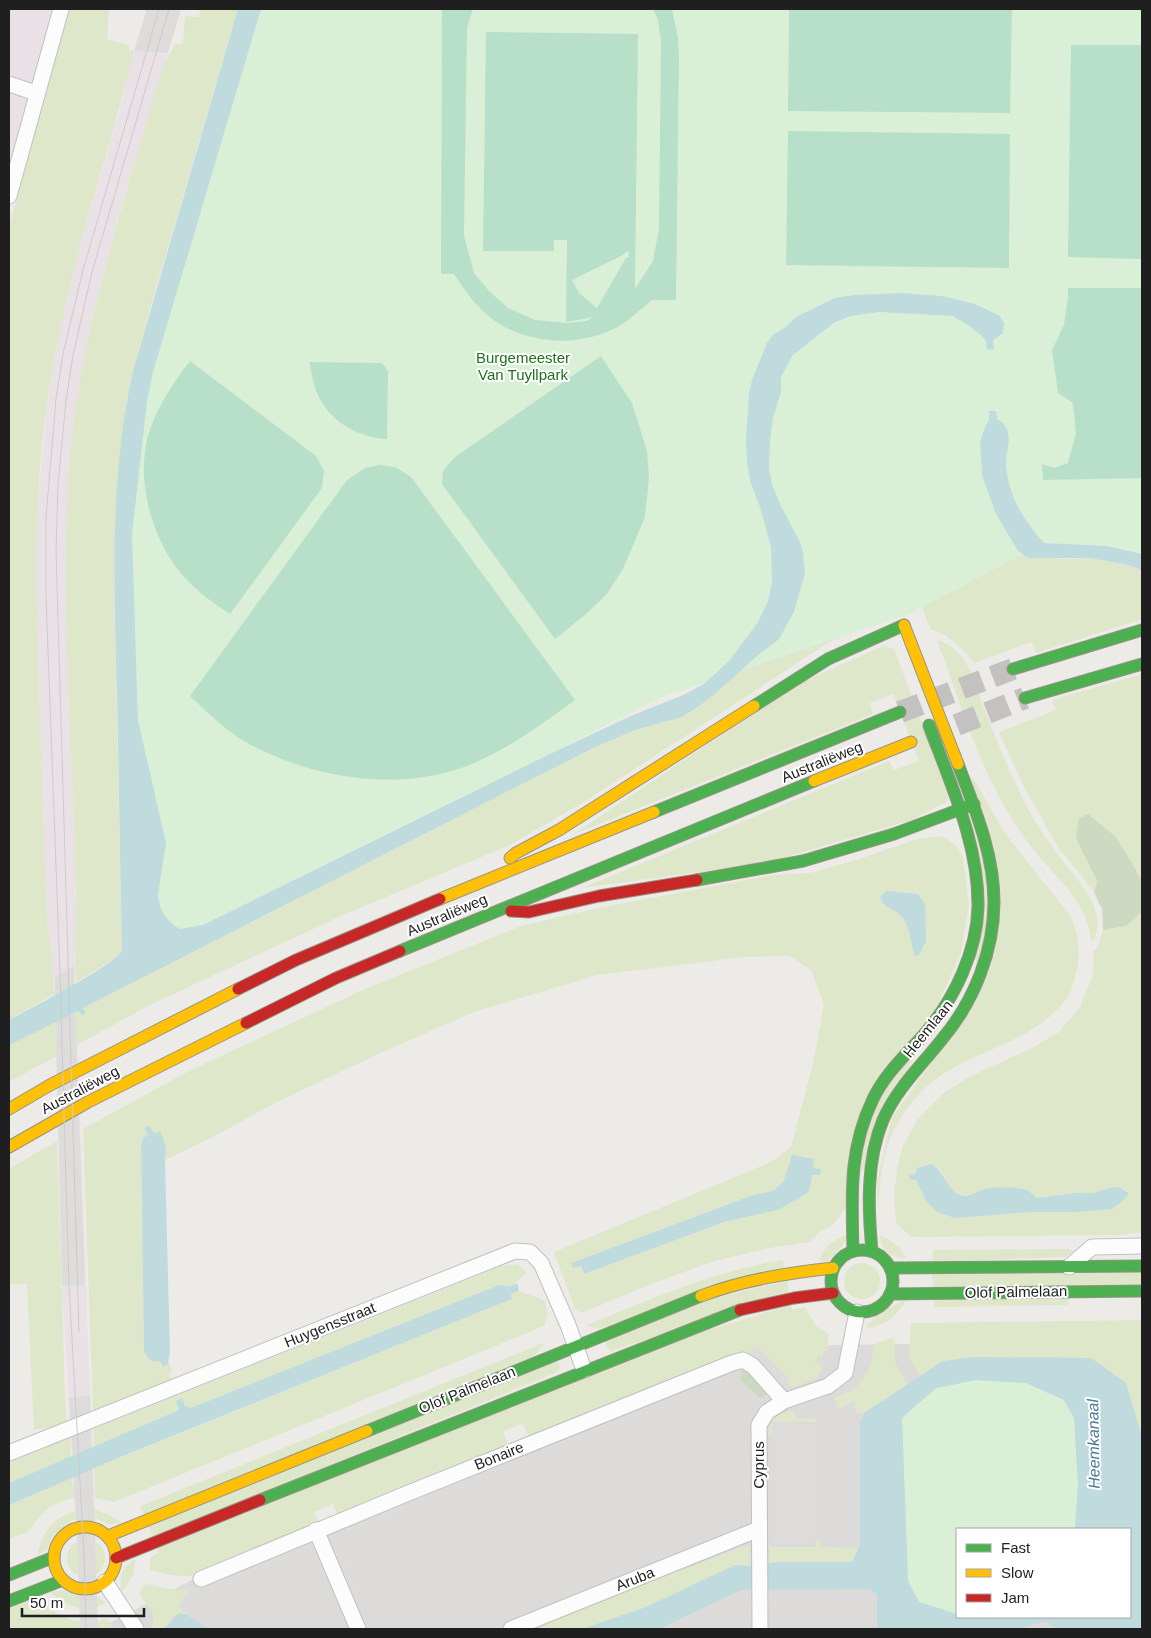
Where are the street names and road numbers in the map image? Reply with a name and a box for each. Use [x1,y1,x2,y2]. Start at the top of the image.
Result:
street label: Australiëweg [779,738,865,786]
street label: Australiëweg [404,890,490,939]
street label: Heemlaan [899,997,956,1061]
street label: Australiëweg [38,1062,122,1117]
street label: Olof Palmelaan [965,1282,1067,1301]
street label: Huygensstraat [282,1298,379,1351]
street label: Olof Palmelaan [416,1362,518,1417]
street label: Bonaire [472,1438,526,1473]
street label: Cyprus [750,1441,767,1489]
street label: Aruba [613,1563,657,1594]

